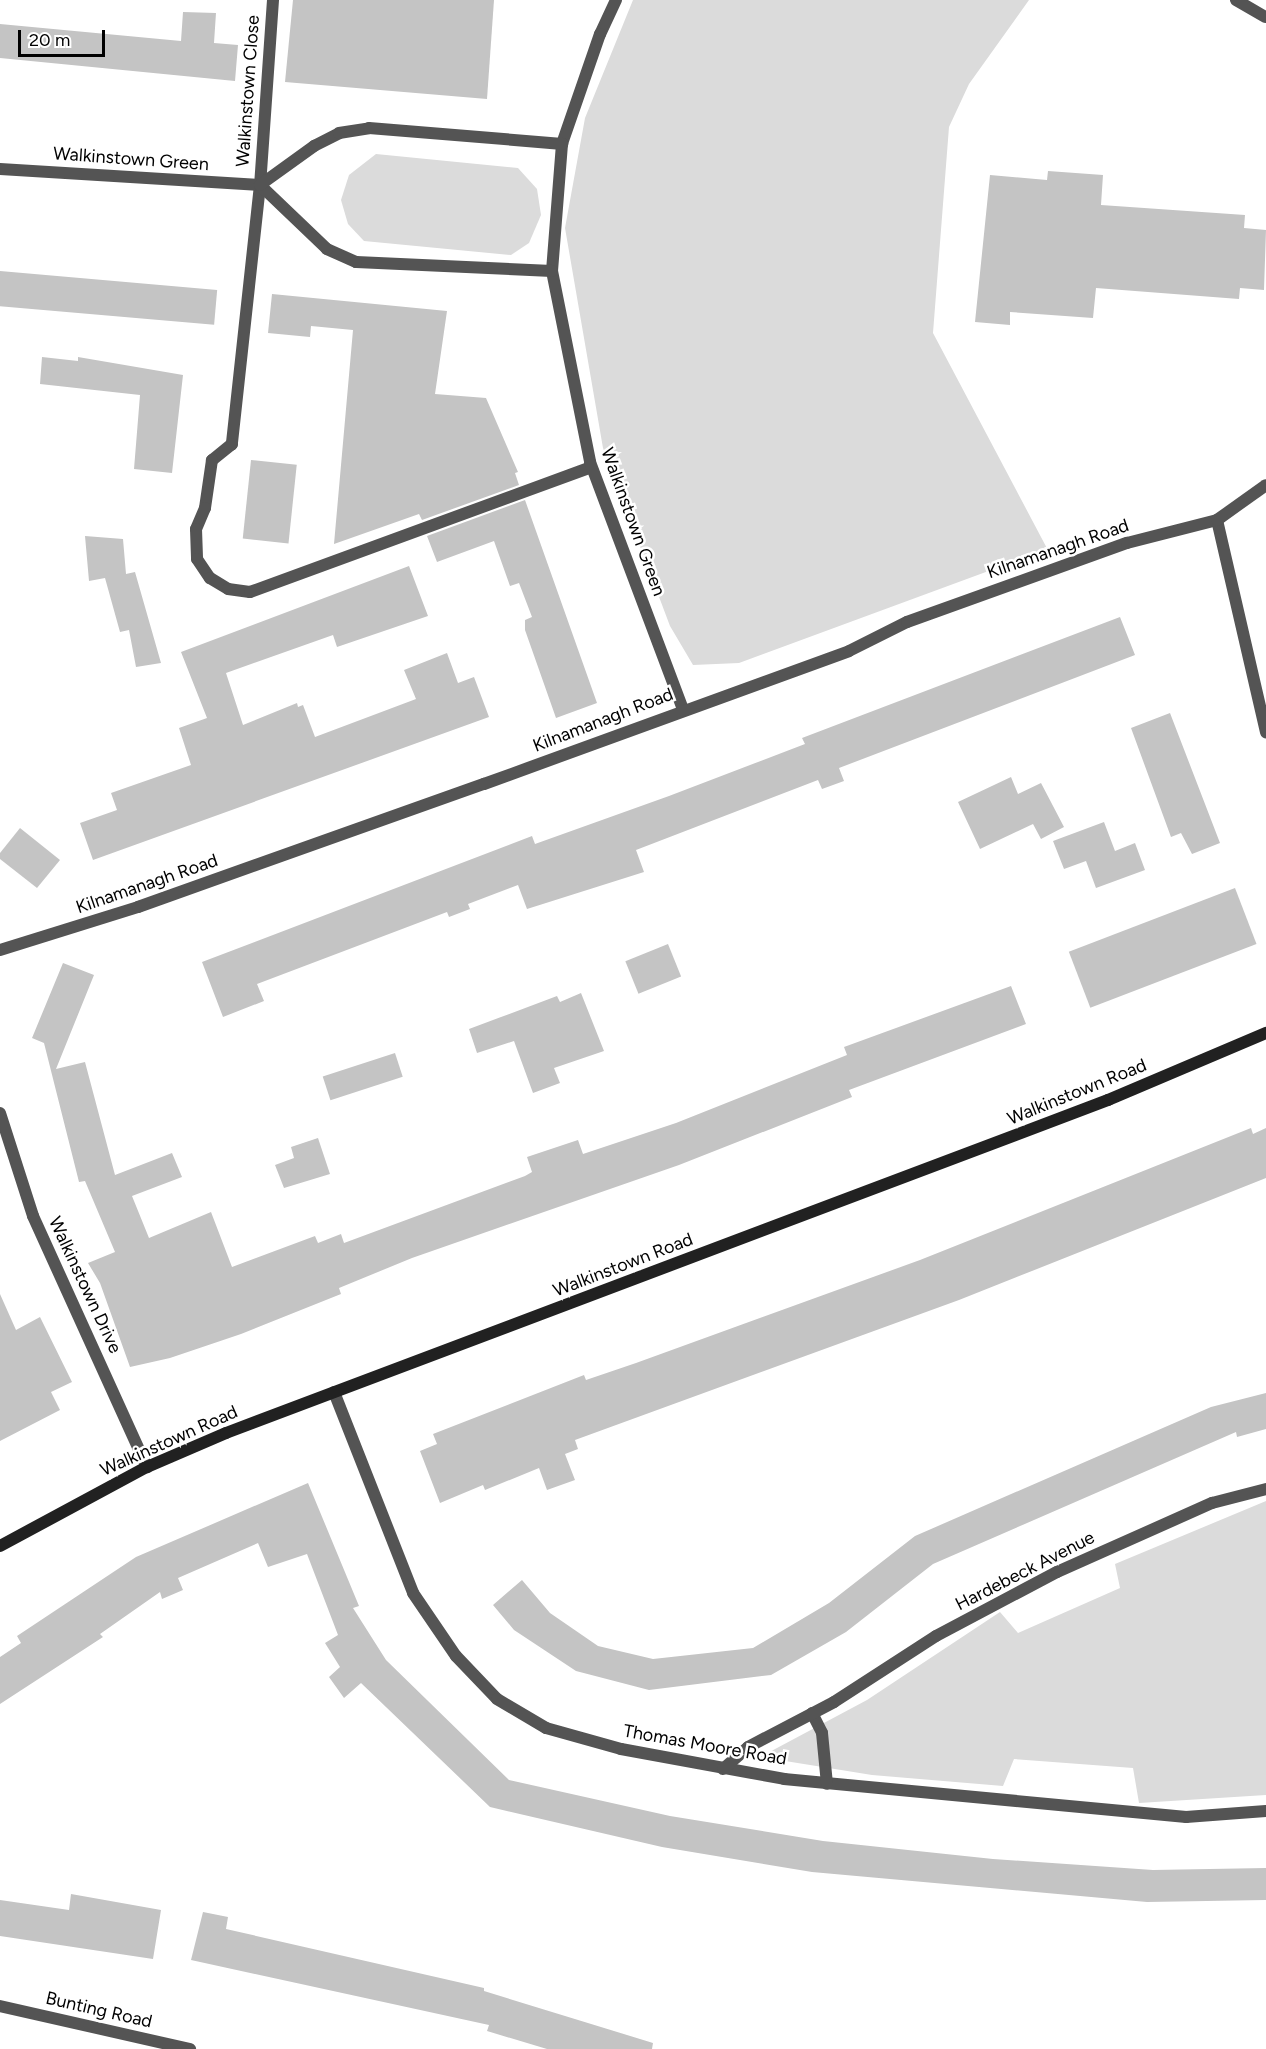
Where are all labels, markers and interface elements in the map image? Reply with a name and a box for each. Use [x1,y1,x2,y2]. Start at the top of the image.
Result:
street label: Walkinstown Close [232,14,264,168]
scale bar [21,18,108,56]
text: 20 m [29,29,70,51]
street label: Walkinstown Green [52,143,210,175]
street label: Walkinstown Green [596,445,670,599]
street label: Kilnamanagh Road [984,515,1132,583]
street label: Kilnamanagh Road [530,683,676,757]
street label: Kilnamanagh Road [73,850,221,918]
street label: Walkinstown Road [1004,1054,1150,1130]
street label: Walkinstown Drive [44,1213,126,1357]
street label: Walkinstown Road [550,1228,696,1302]
street label: Walkinstown Road [97,1401,241,1481]
street label: Hardebeck Avenue [952,1527,1098,1615]
street label: Thomas Moore Road [622,1720,788,1770]
street label: Bunting Road [44,1987,154,2033]

